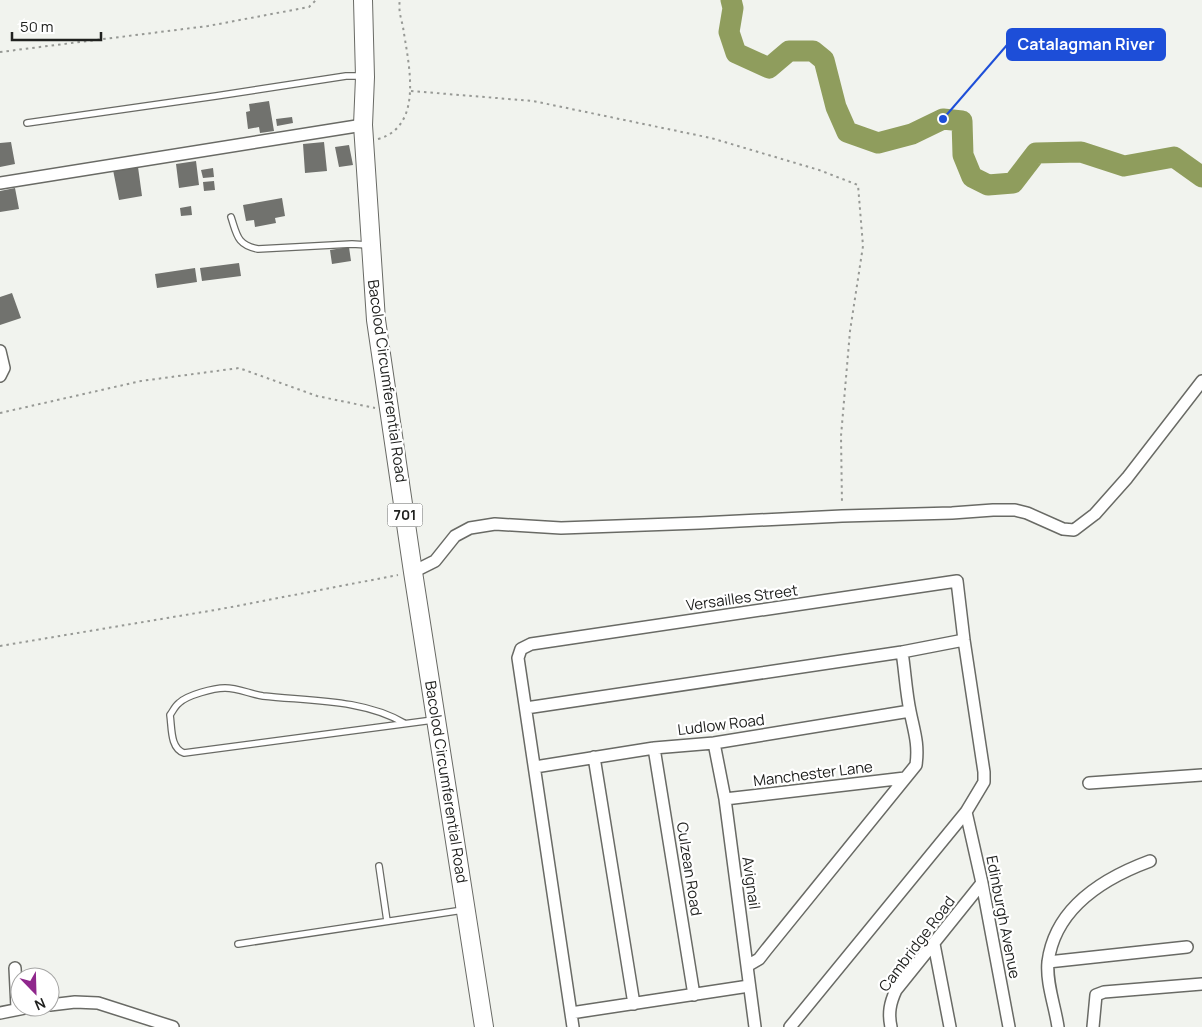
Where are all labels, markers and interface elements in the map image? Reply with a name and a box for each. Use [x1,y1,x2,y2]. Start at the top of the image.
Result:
scale bar [12,10,101,42]
text: 50 m [20,16,54,37]
callout: Catalagman River [1007,29,1165,60]
text: Catalagman River [1017,33,1155,55]
street label: Bacolod Circumferential Road [363,278,412,484]
road number: 701 [388,504,422,526]
street label: Versailles Street [685,579,799,616]
street label: Bacolod Circumferential Road [420,679,473,885]
street label: Ludlow Road [676,709,766,740]
street label: Manchester Lane [752,756,874,791]
street label: Culzean Road [672,820,707,917]
street label: Edinburgh Avenue [981,854,1026,980]
street label: Avignail [737,855,766,911]
street label: Cambridge Road [874,892,959,996]
north arrow [10,967,60,1017]
text: N [32,994,49,1015]

